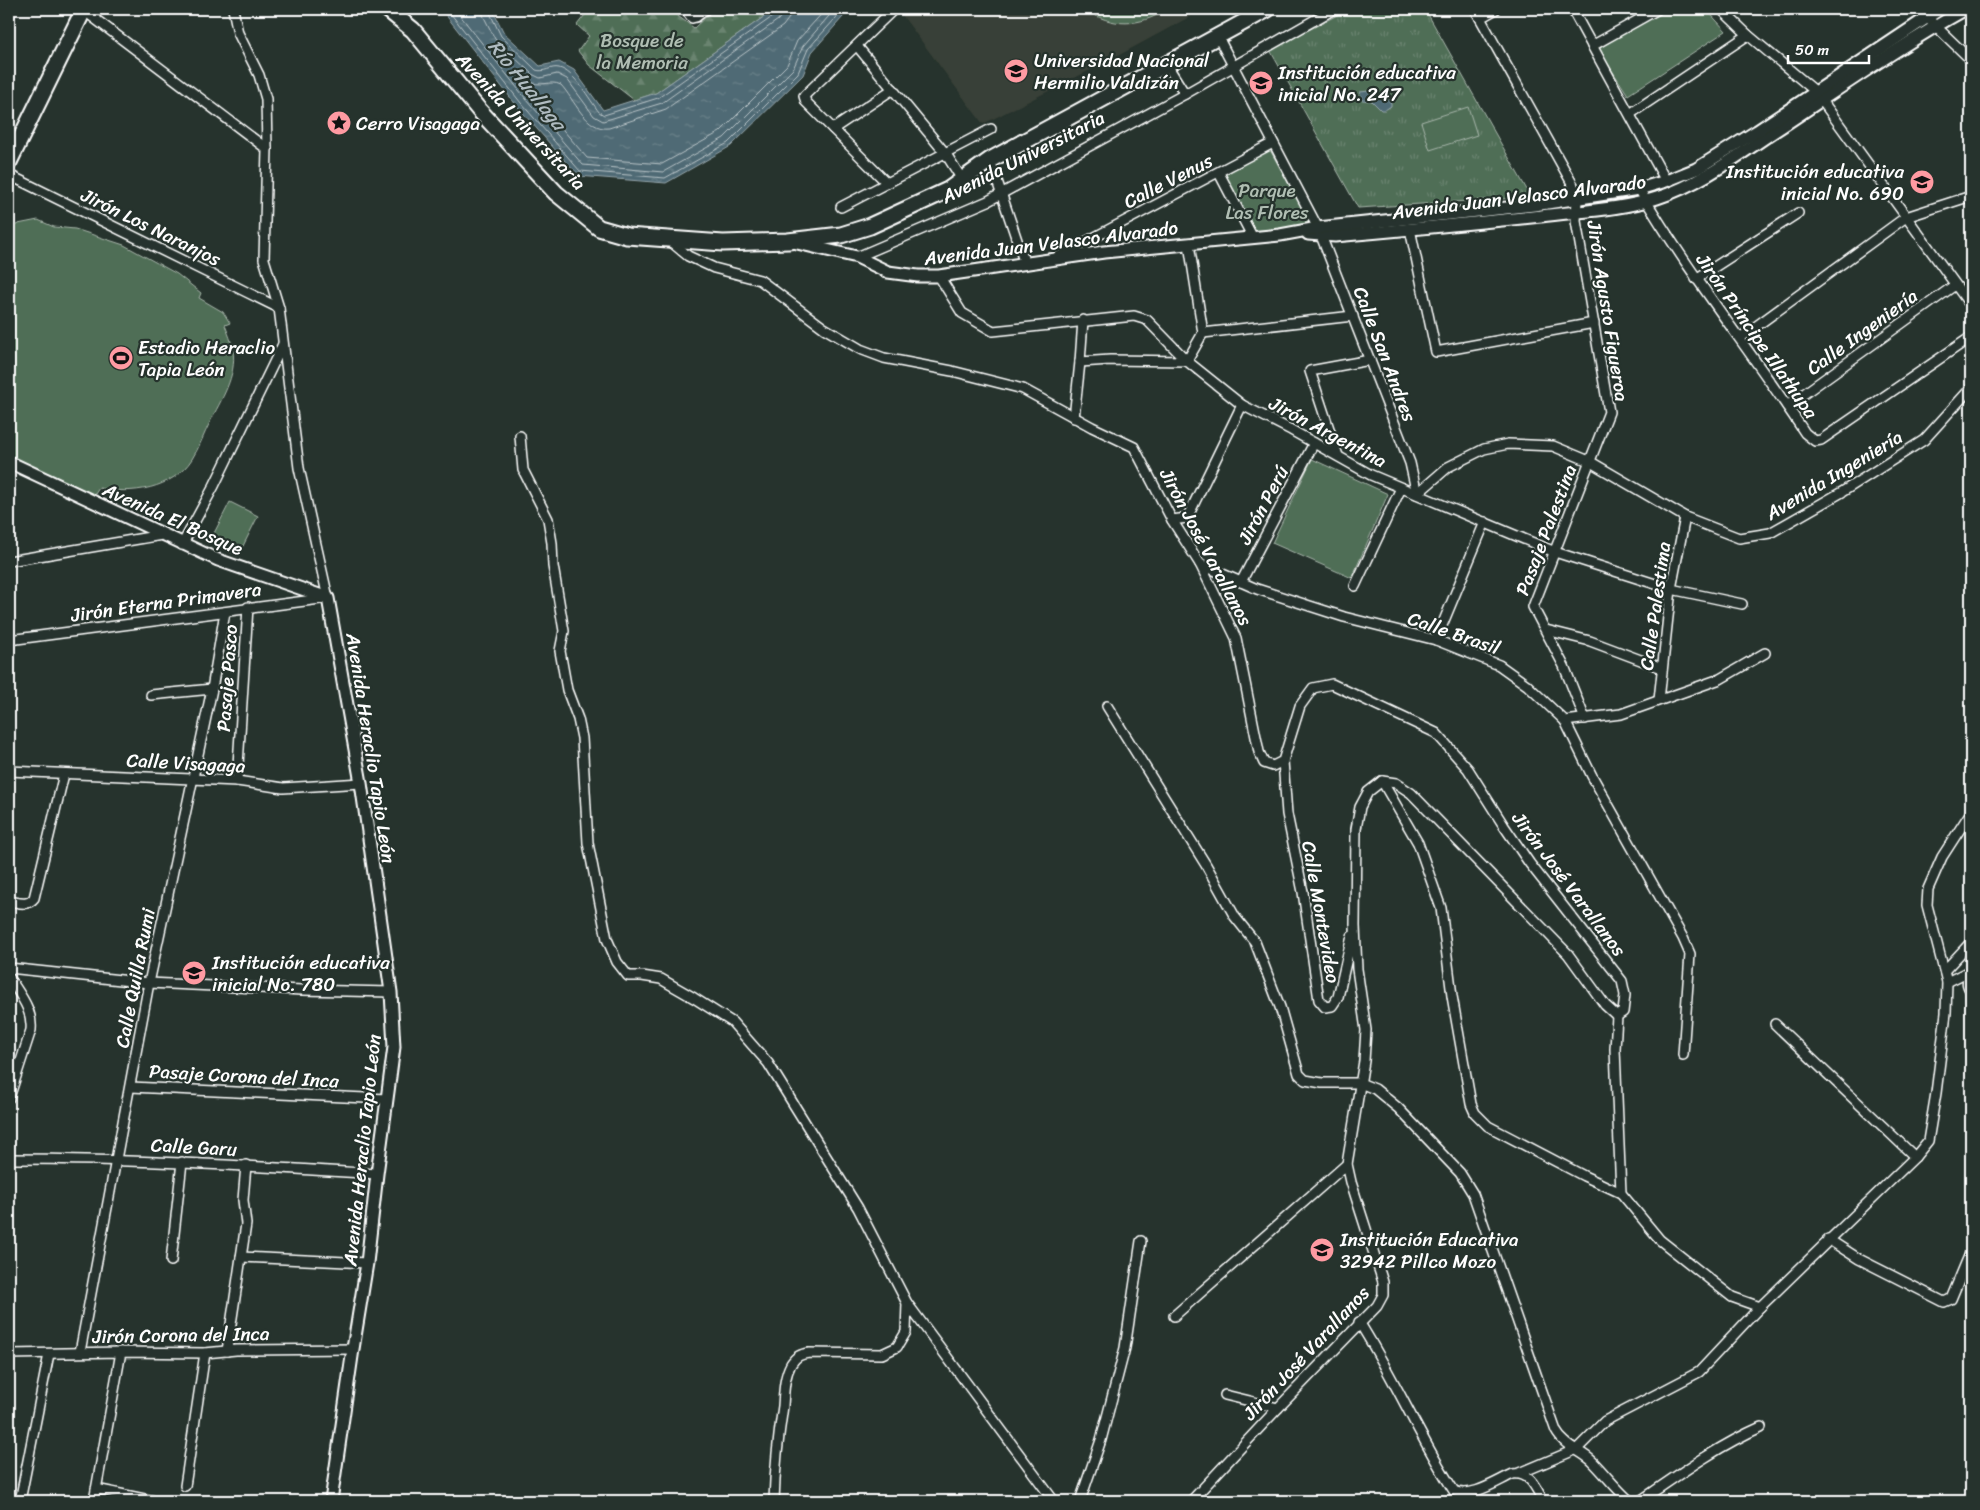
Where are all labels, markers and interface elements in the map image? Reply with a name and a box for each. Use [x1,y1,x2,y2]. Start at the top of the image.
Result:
park label: Bosque de la Memoria [596,24,688,79]
water label: Río Huallaga [479,31,577,141]
scale bar [1788,32,1869,64]
text: 50 m [1795,37,1830,63]
street label: Avenida Universitaria [447,43,595,198]
place label: Universidad Nacional Hermilio Valdizán [1034,44,1210,99]
place label: Institución educativa inicial No. 247 [1277,56,1456,111]
school or university icon: Universidad Nacional Hermilio Valdizán [1003,58,1029,84]
school or university icon: Institución educativa inicial No. 247 [1248,70,1274,96]
street label: Avenida Universitaria [934,101,1111,213]
place label: Cerro Visagaga [356,107,480,140]
place icon: Cerro Visagaga [326,110,352,136]
street label: Calle Venus [1117,144,1219,218]
place label: Institución educativa inicial No. 690 [1725,155,1904,210]
street label: Avenida Juan Velasco Alvarado [1389,165,1648,229]
school or university icon: Institución educativa inicial No. 690 [1909,169,1935,195]
park label: Parque Las Flores [1225,174,1309,229]
street label: Jirón Los Naranjos [74,178,227,275]
street label: Avenida Juan Velasco Alvarado [921,211,1180,275]
street label: Jirón Agusto Figueroa [1577,217,1639,404]
street label: Jirón Príncipe Illathupa [1687,245,1827,426]
street label: Calle Ingeniería [1799,280,1925,384]
street label: Calle San Andres [1344,281,1426,427]
place label: Estadio Heraclio Tapia León [138,331,275,386]
sports icon: Estadio Heraclio Tapia León [108,345,134,371]
street label: Jirón Argentina [1262,387,1393,477]
street label: Avenida Ingeniería [1758,421,1910,530]
street label: Jirón Perú [1228,459,1298,551]
street label: Pasaje Palestina [1506,459,1586,600]
street label: Jirón José Varallanos [1150,461,1262,632]
street label: Avenida El Bosque [96,473,249,565]
street label: Calle Palestima [1630,539,1680,672]
street label: Jirón Eterna Primavera [68,572,264,632]
street label: Calle Brasil [1403,602,1505,664]
street label: Pasaje Pasco [207,623,247,733]
street label: Avenida Heraclio Tapio León [336,629,406,866]
street label: Calle Visagaga [126,743,247,783]
street label: Jirón José Varallanos [1503,803,1635,964]
street label: Calle Montevideo [1292,838,1350,986]
street label: Calle Quilla Rumi [105,905,165,1051]
place label: Institución educativa inicial No. 780 [211,946,390,1001]
school or university icon: Institución educativa inicial No. 780 [181,960,207,986]
street label: Avenida Heraclio Tapio León [333,1032,391,1269]
street label: Pasaje Corona del Inca [148,1055,340,1097]
street label: Calle Garu [150,1128,238,1166]
place label: Institución Educativa 32942 Pillco Mozo [1339,1223,1519,1278]
school or university icon: Institución Educativa 32942 Pillco Mozo [1309,1237,1335,1263]
street label: Jirón José Varallanos [1234,1278,1378,1429]
street label: Jirón Corona del Inca [91,1317,270,1353]

